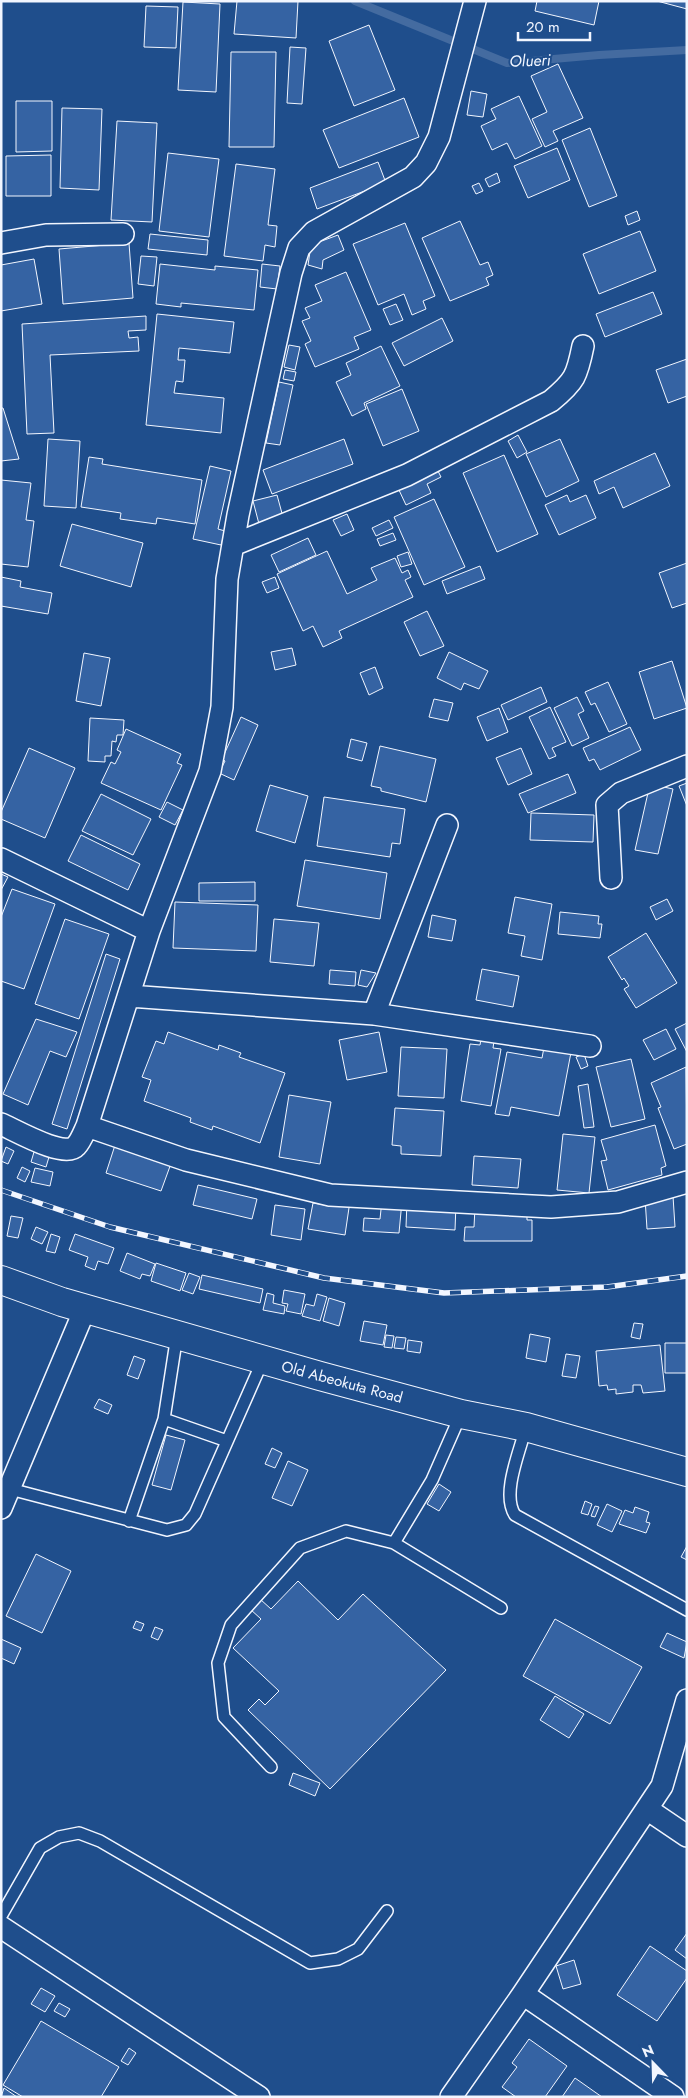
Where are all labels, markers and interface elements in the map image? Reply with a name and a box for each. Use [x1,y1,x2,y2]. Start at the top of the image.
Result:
scale bar [518,10,590,42]
text: 20 m [526,16,560,38]
water label: Olueri [509,48,552,73]
street label: Old Abeokuta Road [279,1355,405,1409]
north arrow [628,2038,678,2088]
text: N [639,2040,657,2062]

